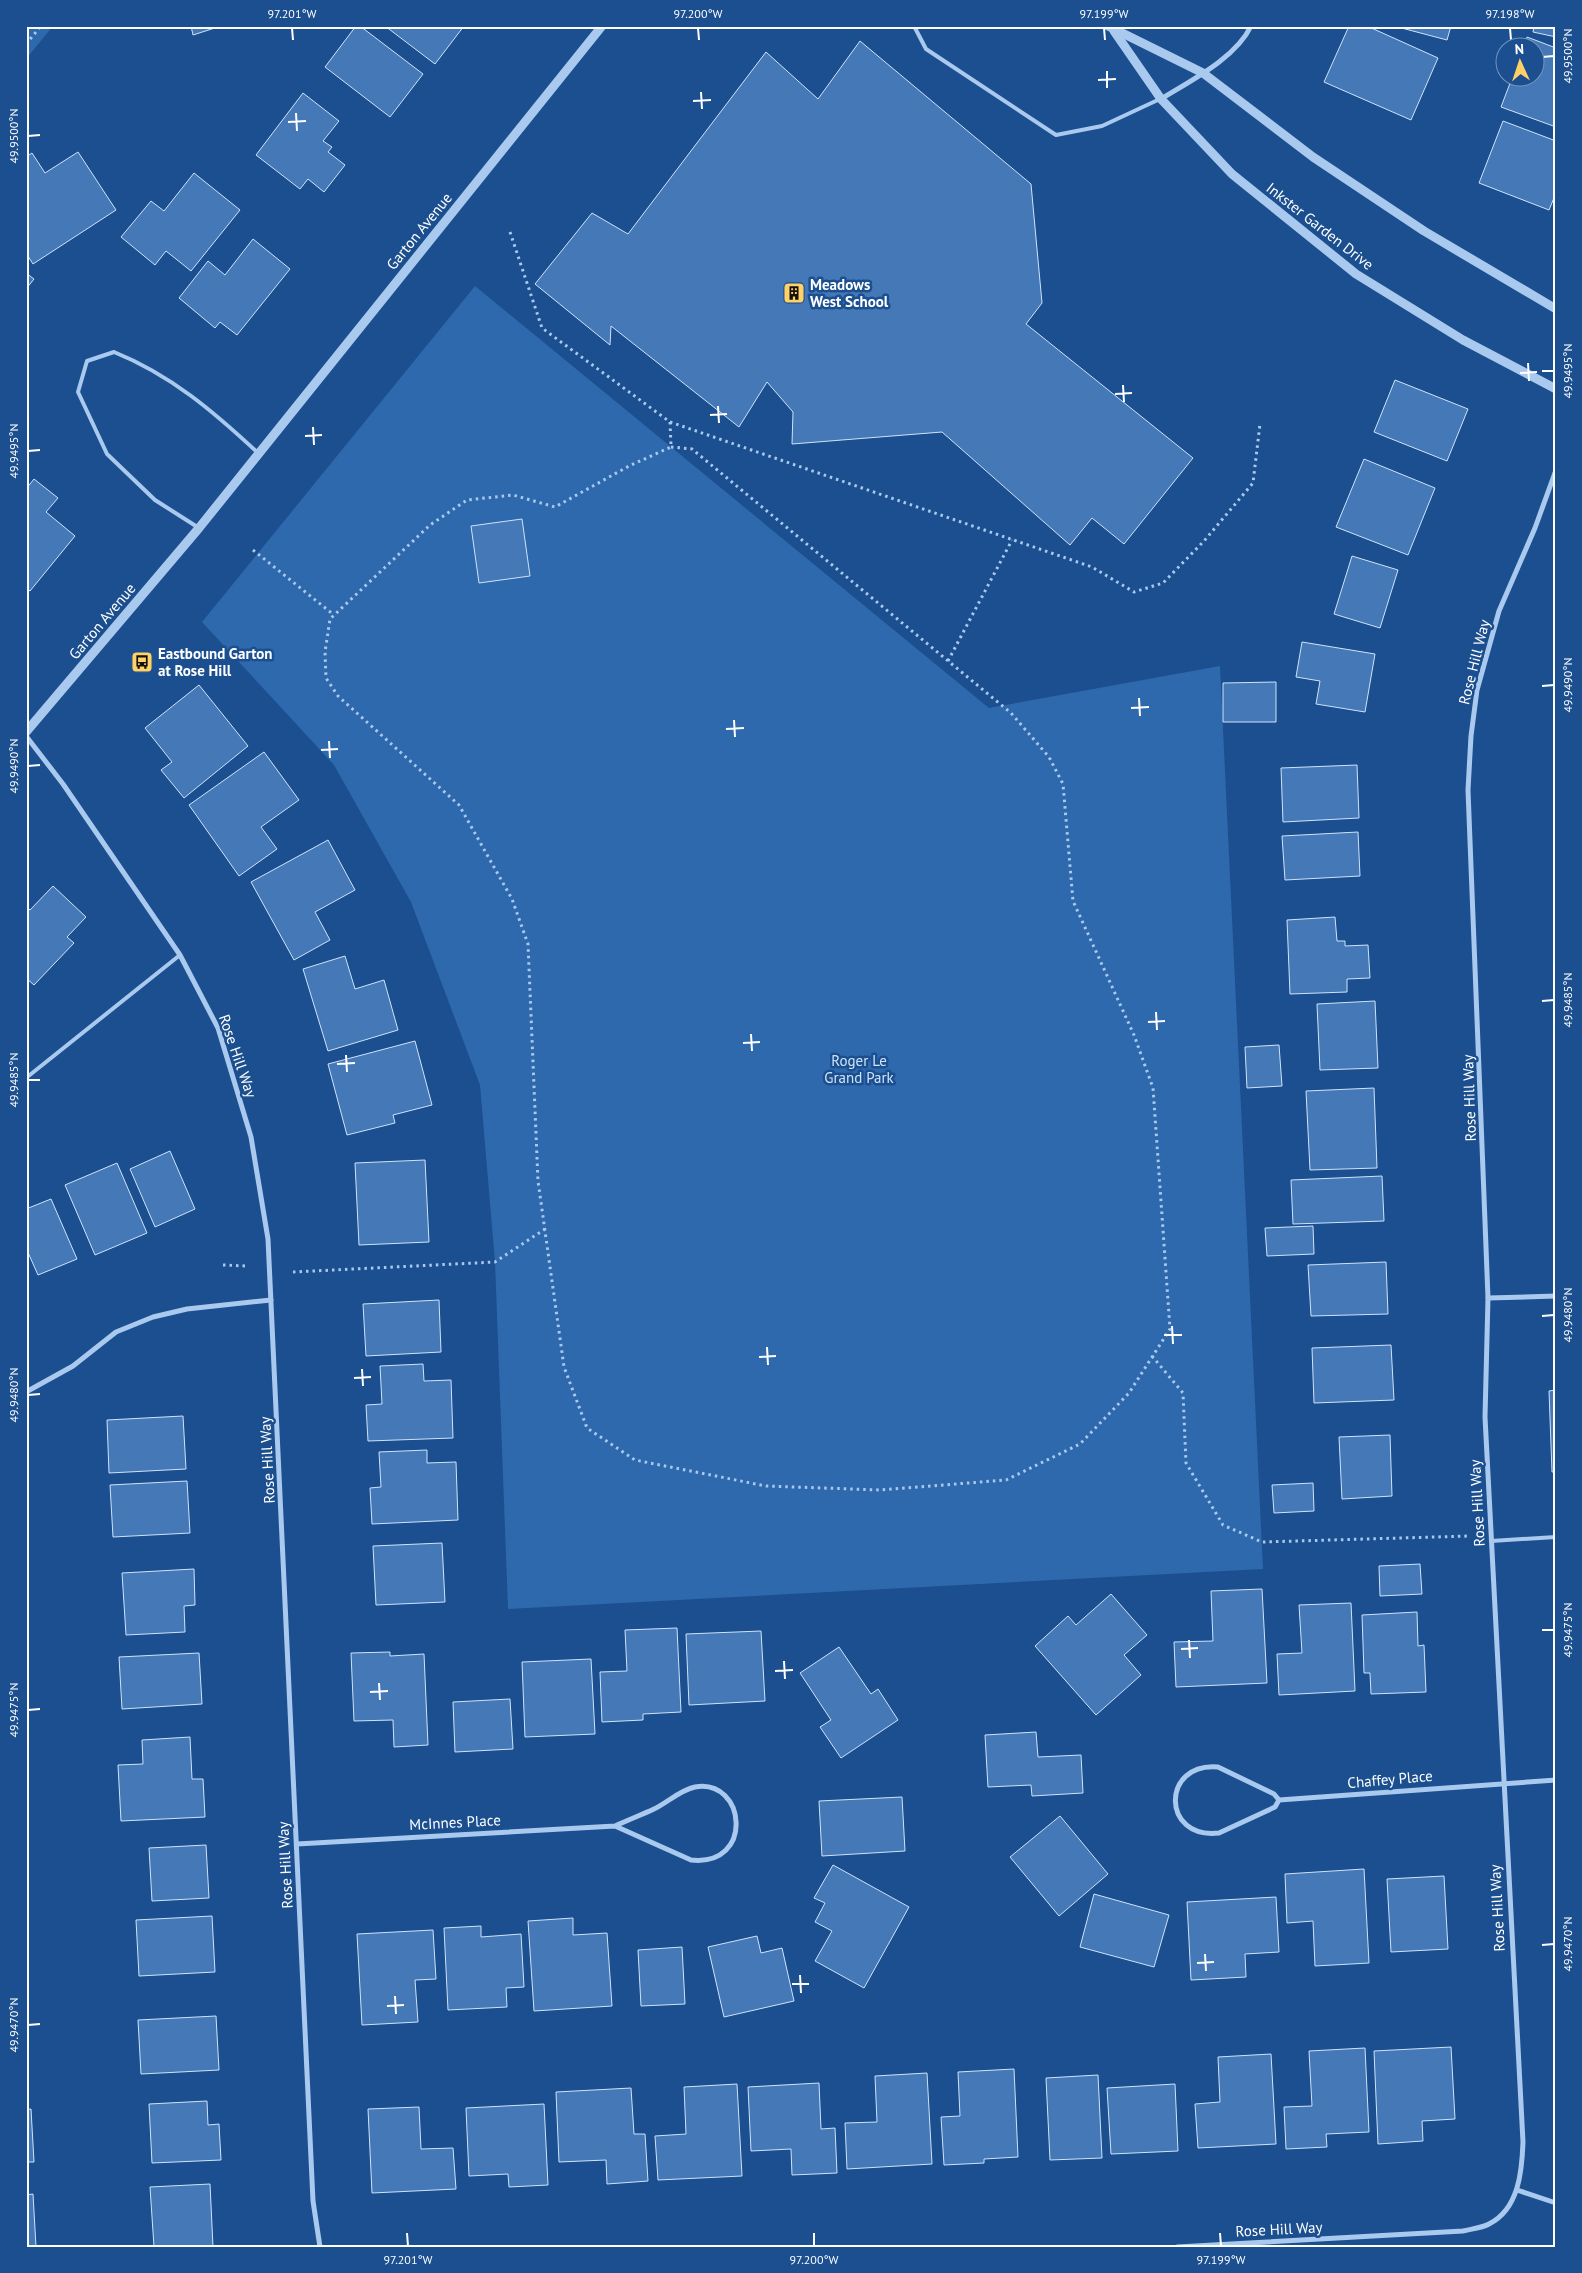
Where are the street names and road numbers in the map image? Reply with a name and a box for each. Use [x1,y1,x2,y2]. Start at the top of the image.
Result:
street label: Inkster Garden Drive [1263,178,1377,274]
street label: Garton Avenue [382,189,456,273]
street label: Garton Avenue [65,579,139,663]
street label: Rose Hill Way [1454,617,1494,707]
street label: Rose Hill Way [215,1012,261,1100]
street label: Rose Hill Way [1458,1054,1480,1142]
street label: Rose Hill Way [255,1416,279,1504]
street label: Rose Hill Way [1465,1459,1489,1547]
street label: Chaffey Place [1347,1766,1433,1792]
street label: McInnes Place [409,1810,501,1834]
street label: Rose Hill Way [273,1821,297,1909]
street label: Rose Hill Way [1485,1864,1509,1952]
street label: Rose Hill Way [1235,2217,1323,2241]

